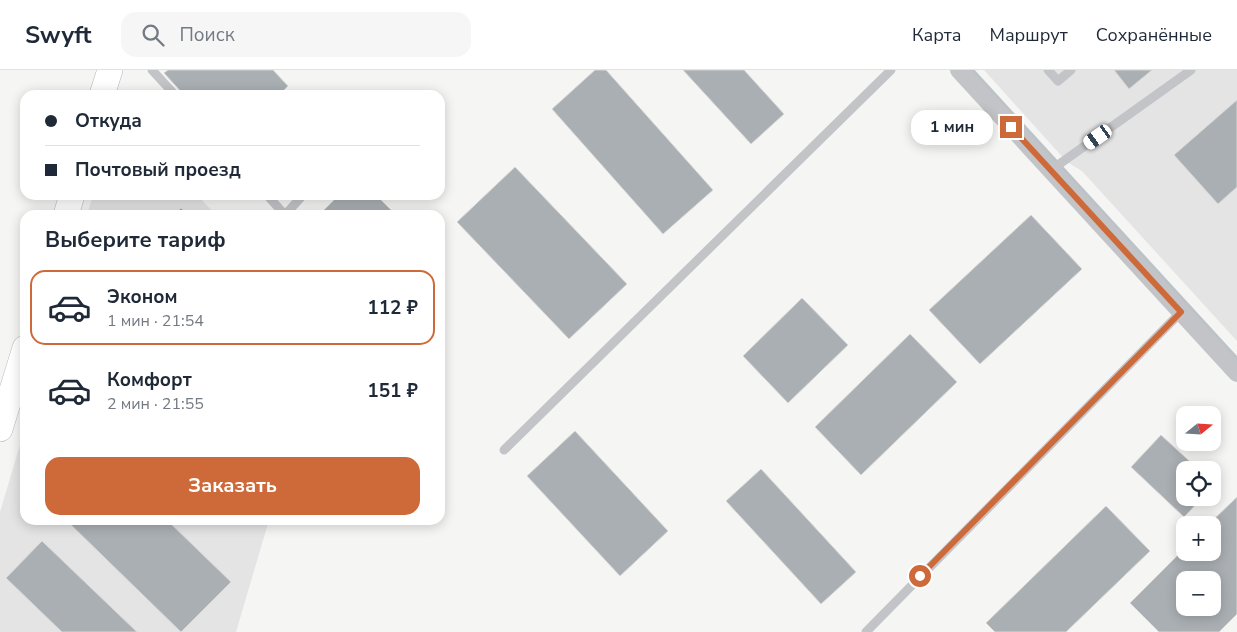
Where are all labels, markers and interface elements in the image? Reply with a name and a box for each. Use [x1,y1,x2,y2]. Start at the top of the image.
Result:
search box [121,12,471,57]
text: Swyft [25,19,91,51]
icon: search [139,21,167,49]
text: Поиск [179,22,235,48]
text: Карта [912,23,962,47]
text: Маршрут [990,23,1068,47]
text: Сохранённые [1096,23,1212,47]
text: Откуда [75,108,142,134]
callout: 1 мин [911,110,994,144]
text: 1 мин [930,116,974,138]
route end [1000,116,1022,138]
car [1081,122,1114,152]
text: Почтовый проезд [75,157,241,183]
text: Выберите тариф [45,225,226,255]
text: Эконом [107,284,178,310]
icon: car [47,285,92,330]
text: 112 ₽ [367,295,418,321]
text: 1 мин · 21:54 [107,310,204,332]
text: Комфорт [107,367,192,393]
icon: car [47,368,92,413]
text: 151 ₽ [367,378,418,404]
text: 2 мин · 21:55 [107,393,204,415]
north arrow [1176,406,1221,451]
map controls [1176,406,1221,616]
button: Заказать [45,457,420,515]
button: locate [1176,461,1221,506]
button: + [1176,516,1221,561]
route start [909,565,931,587]
button: − [1176,571,1221,616]

